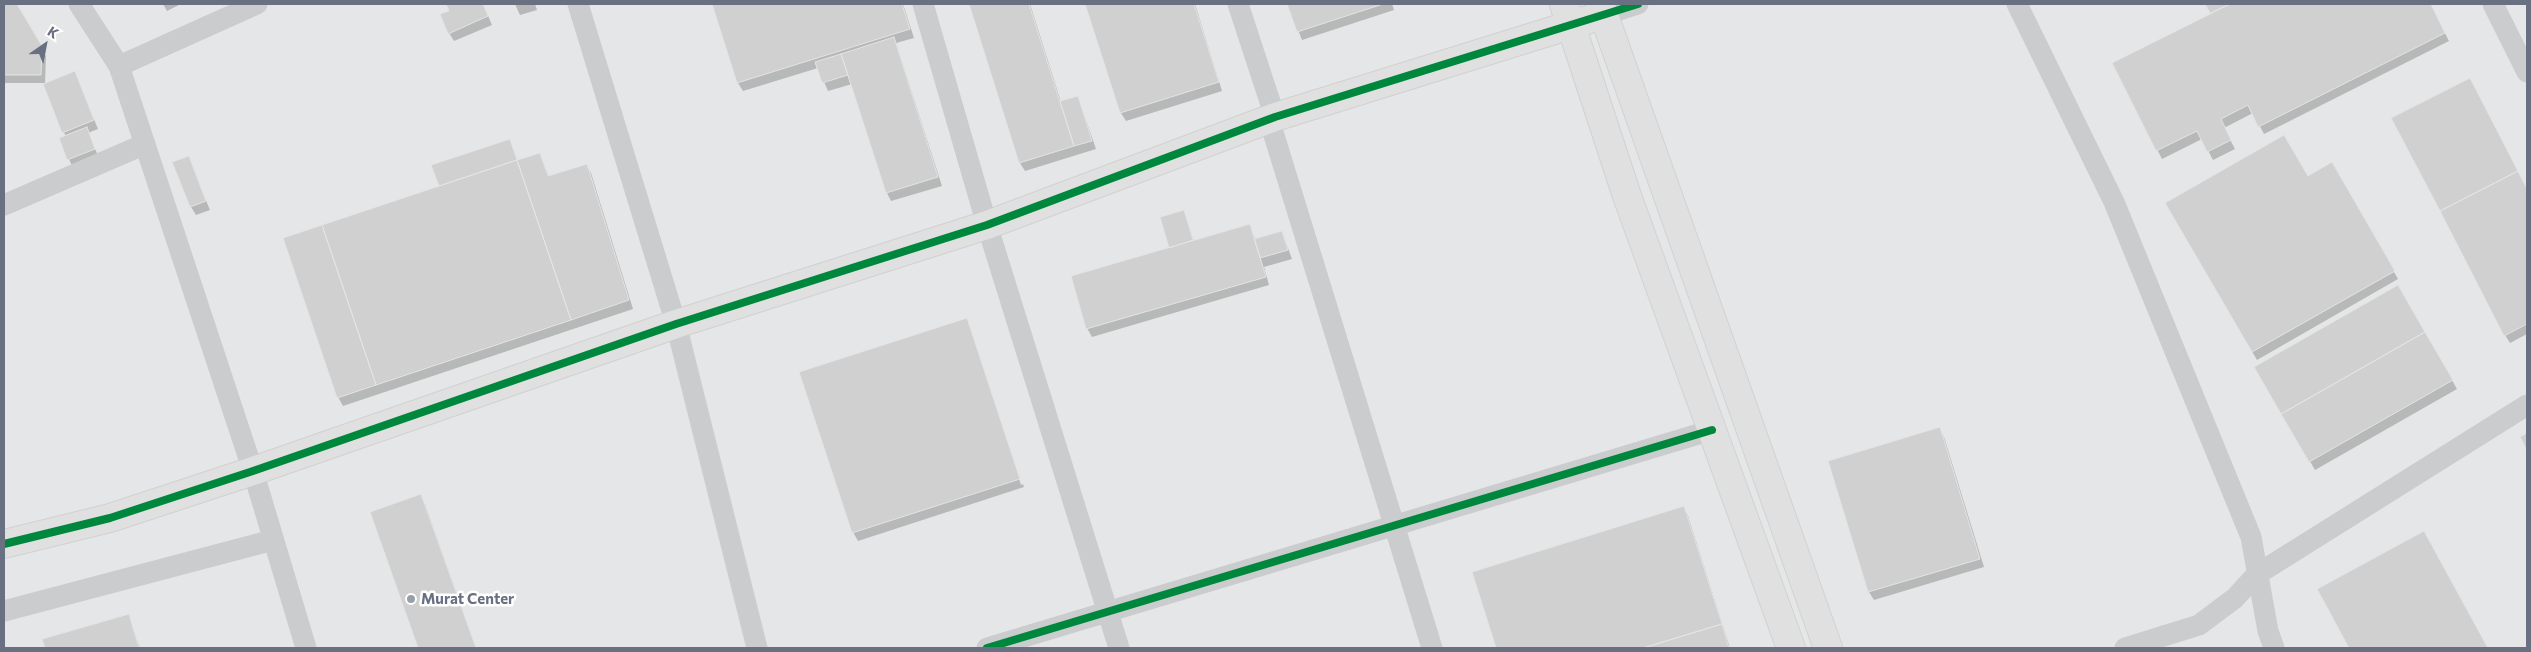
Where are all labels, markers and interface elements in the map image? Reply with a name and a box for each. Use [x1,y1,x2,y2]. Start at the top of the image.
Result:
north arrow [20,20,70,70]
text: K [45,22,62,42]
place label: Murat Center [421,590,514,608]
marker: Murat Center [405,593,417,605]

